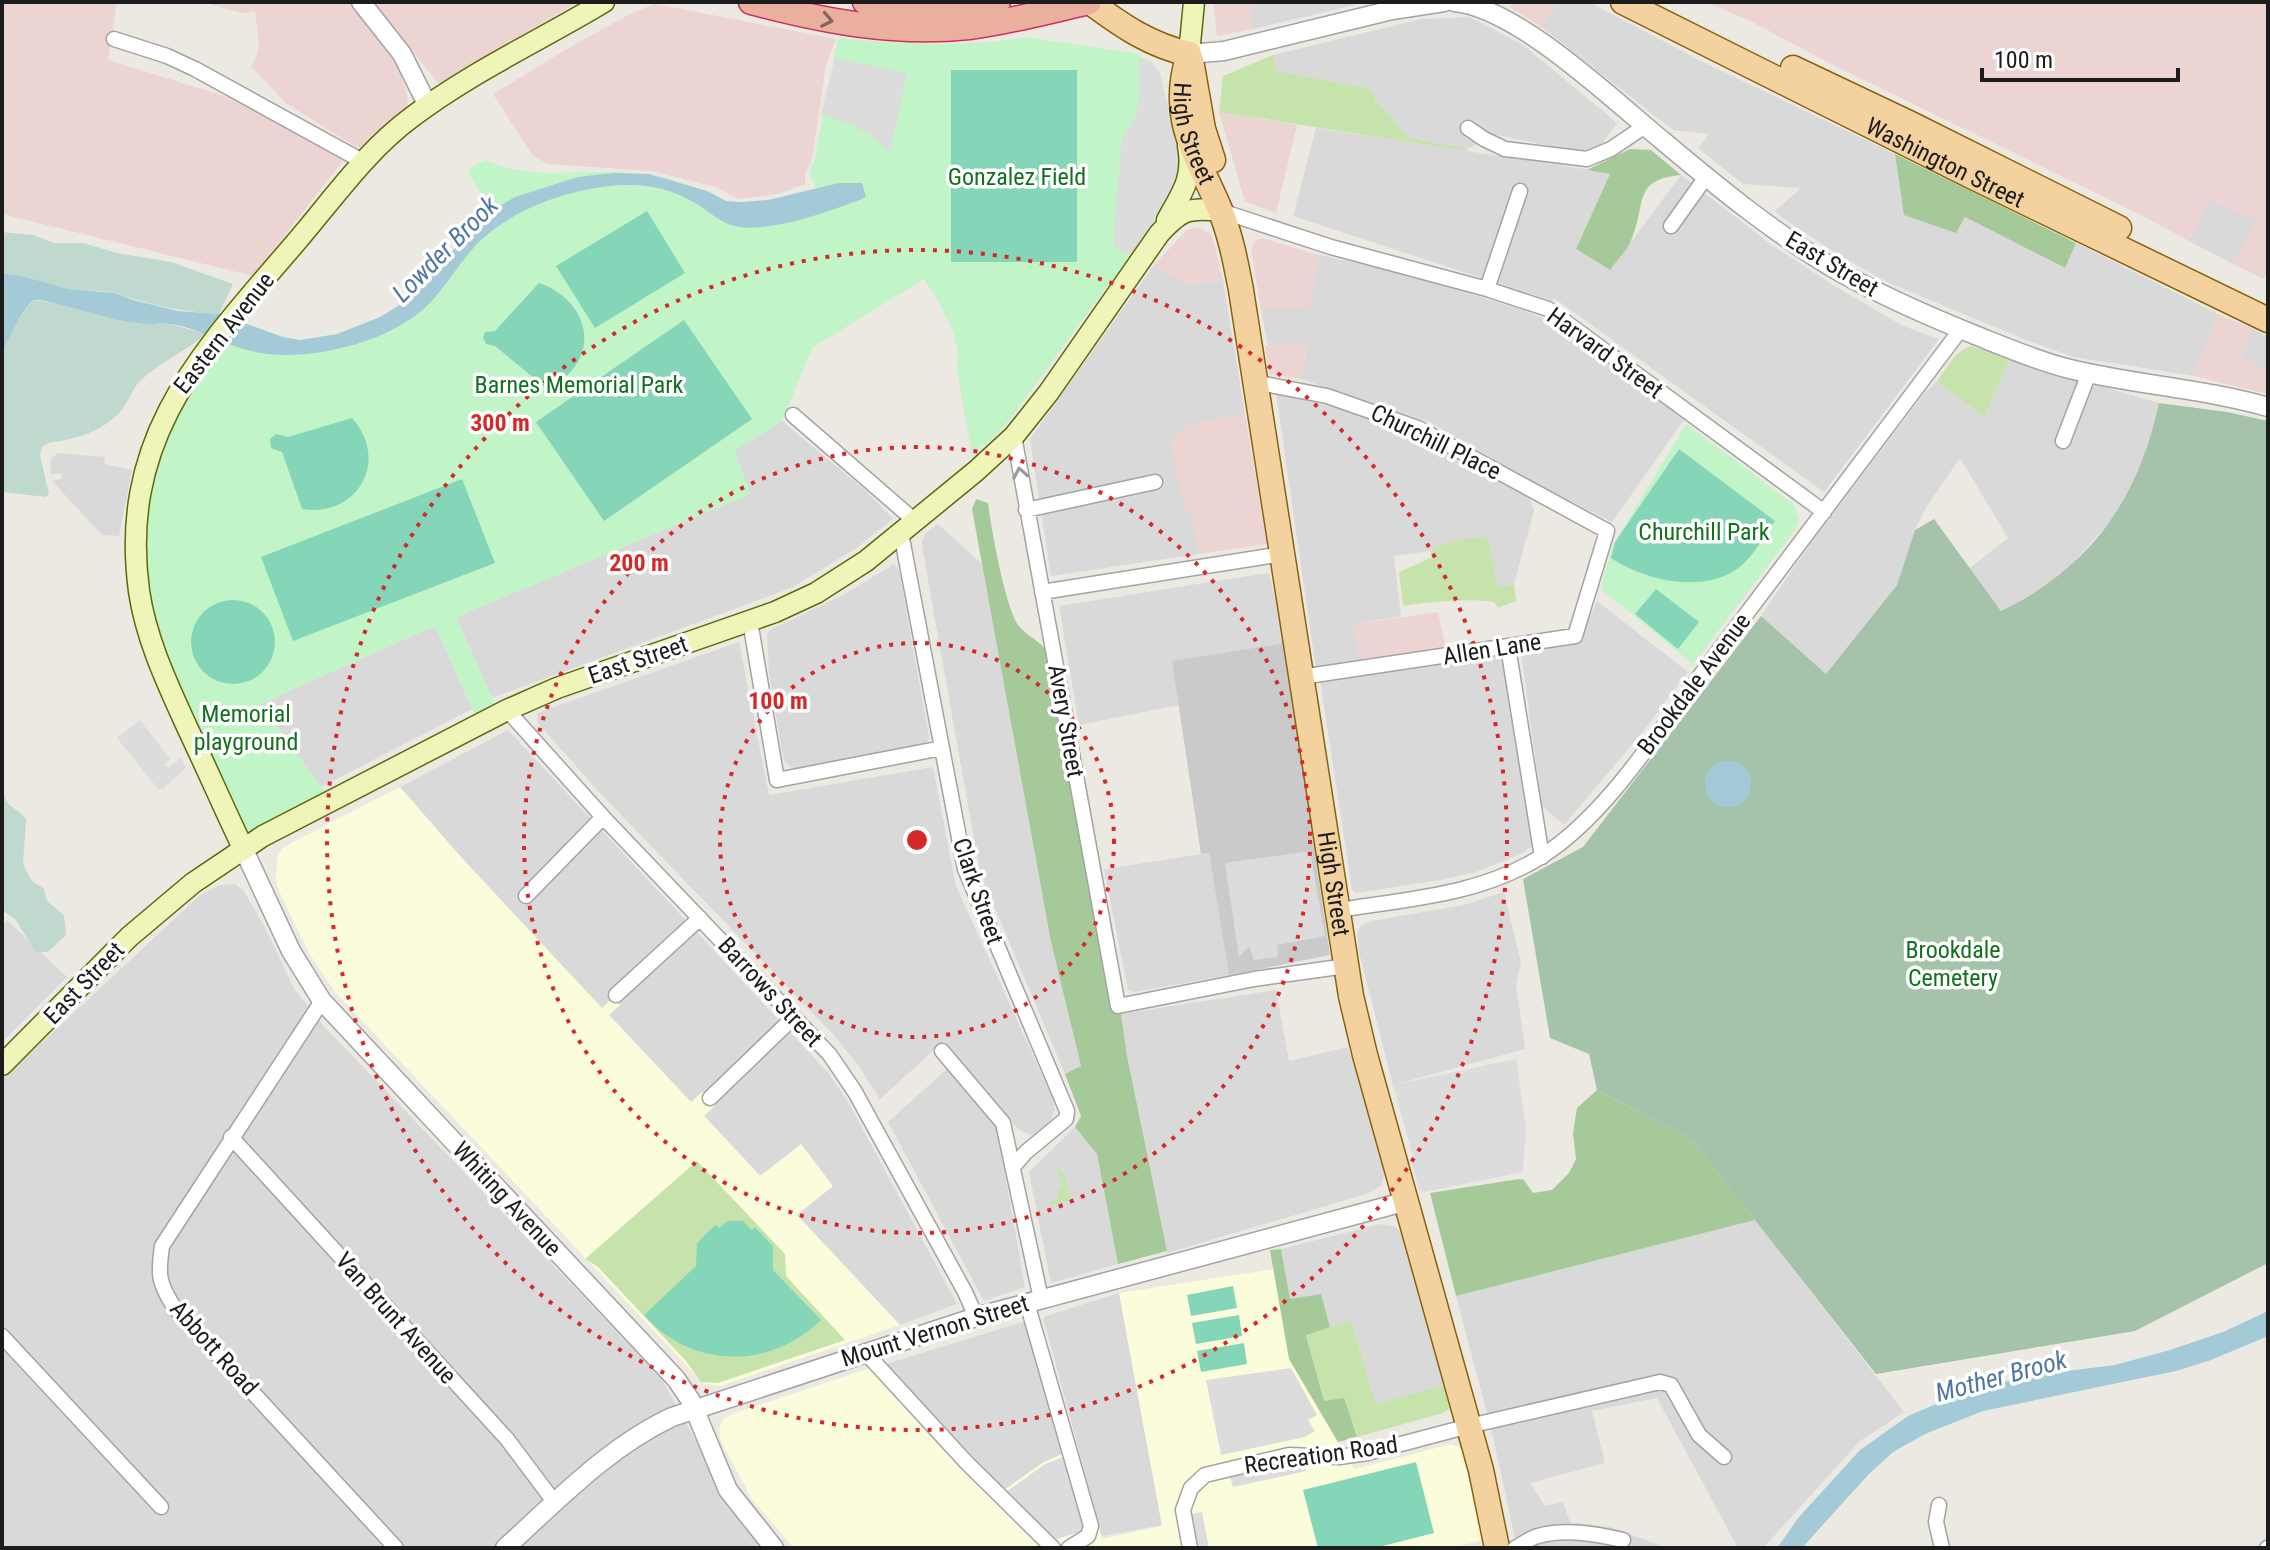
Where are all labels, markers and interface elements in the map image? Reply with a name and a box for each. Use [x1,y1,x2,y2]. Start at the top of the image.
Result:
one-way arrow [820,11,833,28]
scale bar [1982,32,2178,82]
text: 100 m [1994,46,2053,74]
street label: High Street [1168,82,1221,189]
street label: Washington Street [1861,112,2029,214]
park label: Gonzalez Field [948,163,1086,191]
water label: Lowder Brook [386,190,504,308]
street label: East Street [1781,225,1883,303]
street label: Eastern Avenue [168,267,280,399]
street label: Harvard Street [1542,302,1668,404]
park label: Barnes Memorial Park [475,371,684,399]
street label: Churchill Place [1366,398,1506,486]
text: 300 m [470,409,530,437]
one-way arrow [1012,466,1029,480]
park label: Churchill Park [1638,518,1770,546]
text: 200 m [609,549,669,577]
street label: Brookdale Avenue [1632,608,1756,760]
street label: Allen Lane [1441,627,1543,671]
street label: East Street [585,630,691,690]
street label: Avery Street [1042,662,1090,780]
text: 100 m [748,687,808,715]
park label: Memorial playground [194,700,298,756]
centre of rings [903,826,931,854]
street label: High Street [1312,830,1356,938]
street label: Clark Street [947,834,1009,948]
street label: Barrows Street [712,932,828,1052]
street label: East Street [38,936,130,1030]
park label: Brookdale Cemetery [1905,936,2001,992]
street label: Whiting Avenue [447,1136,567,1262]
street label: Van Brunt Avenue [330,1247,462,1389]
street label: Mount Vernon Street [838,1289,1032,1373]
street label: Abbott Road [164,1295,264,1401]
water label: Mother Brook [1932,1344,2071,1408]
street label: Recreation Road [1242,1430,1400,1480]

